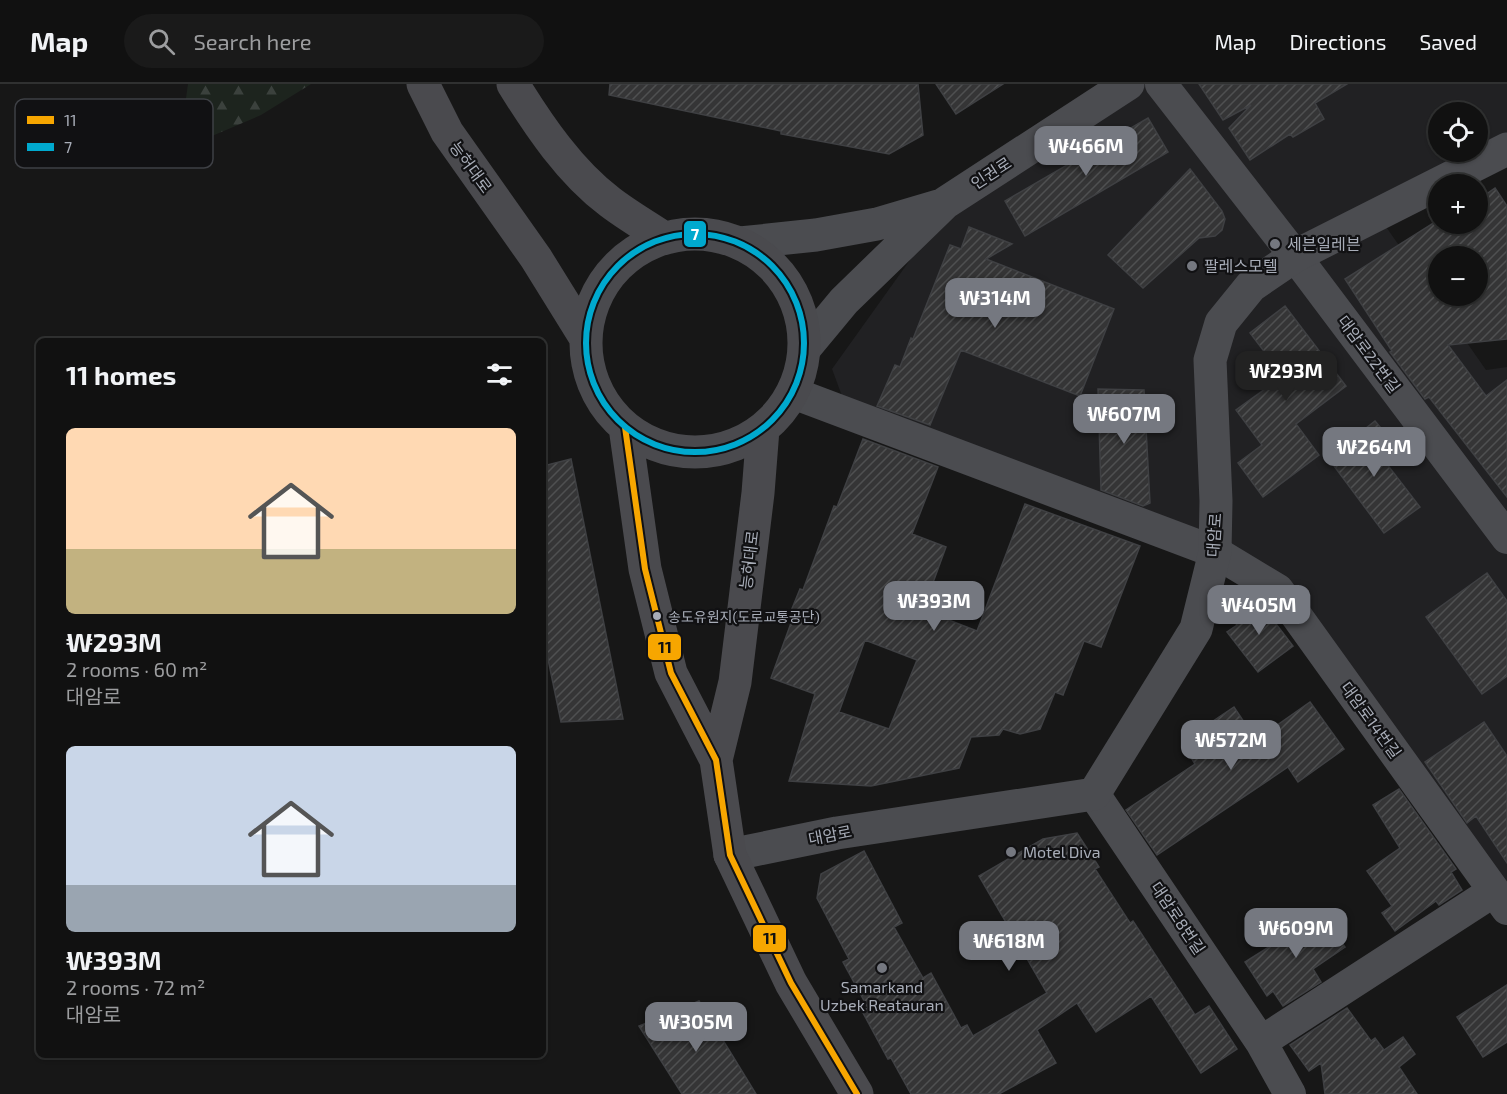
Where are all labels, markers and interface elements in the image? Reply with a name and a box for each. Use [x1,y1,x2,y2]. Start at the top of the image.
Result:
search box [124,14,544,68]
text: Map [30,24,88,58]
icon: search [145,25,178,58]
text: Search here [193,28,312,54]
text: Map [1214,29,1257,54]
text: Directions [1290,29,1386,54]
text: Saved [1419,29,1477,54]
legend [15,99,213,168]
map controls [1428,102,1488,306]
button: locate [1428,102,1488,162]
text: 11 [64,110,77,129]
pin: ₩466M [1044,126,1128,177]
text: ₩466M [1048,133,1124,157]
text: 7 [64,137,72,156]
street label: 능허대로 [446,137,497,196]
street label: 인권로 [967,152,1015,193]
button: + [1428,174,1488,234]
line badge: 7 [683,220,707,248]
text: 7 [691,224,700,243]
place label: 세븐일레븐 [1287,234,1361,253]
marker: 세븐일레븐 [1268,237,1282,251]
button: − [1428,246,1488,306]
place label: 팔레스모텔 [1204,256,1278,275]
marker: 팔레스모텔 [1185,259,1199,273]
pin: ₩314M [953,278,1037,329]
text: ₩314M [959,285,1031,309]
street label: 대암로22번길 [1334,311,1405,396]
pin: ₩293M [1244,351,1328,402]
icon: filters [483,358,516,391]
text: ₩293M [1249,358,1323,382]
text: 11 homes [66,359,176,390]
pin: ₩607M [1082,394,1166,445]
text: ₩607M [1087,401,1161,425]
pin: ₩264M [1332,427,1416,478]
text: ₩264M [1336,434,1412,458]
icon: home [237,467,345,575]
street label: 대암로 [1202,512,1225,558]
street label: 능허대로 [735,529,762,590]
pin: ₩393M [892,581,976,632]
pin: ₩405M [1217,585,1301,636]
text: ₩393M [897,588,971,612]
text: ₩405M [1221,592,1297,616]
place label: 송도유원지(도로교통공단) [668,608,820,625]
marker: 송도유원지(도로교통공단) [651,610,663,622]
text: ₩293M [66,626,162,657]
line badge: 11 [647,633,682,661]
text: 11 [658,637,672,656]
text: 2 rooms · 60 m² [66,657,207,681]
street label: 대암로14번길 [1337,678,1405,762]
text: 대암로 [66,684,121,708]
pin: ₩572M [1189,720,1273,771]
text: ₩572M [1195,727,1267,751]
icon: home [237,785,345,893]
street label: 대암로 [806,821,854,848]
place label: Motel Diva [1023,842,1101,861]
marker: Motel Diva [1004,845,1018,859]
street label: 대암로8번길 [1147,878,1210,958]
pin: ₩609M [1254,908,1338,959]
text: ₩609M [1258,915,1334,939]
pin: ₩618M [967,921,1051,972]
line badge: 11 [752,924,787,953]
text: 11 [763,928,777,947]
text: ₩618M [973,928,1045,952]
text: ₩393M [66,944,161,975]
marker: Samarkand Uzbek Reatauran [875,961,889,975]
text: 2 rooms · 72 m² [66,975,205,999]
place label: Samarkand Uzbek Reatauran [820,977,944,1014]
text: 대암로 [66,1002,121,1026]
pin: ₩305M [654,1002,738,1053]
text: ₩305M [659,1009,733,1033]

